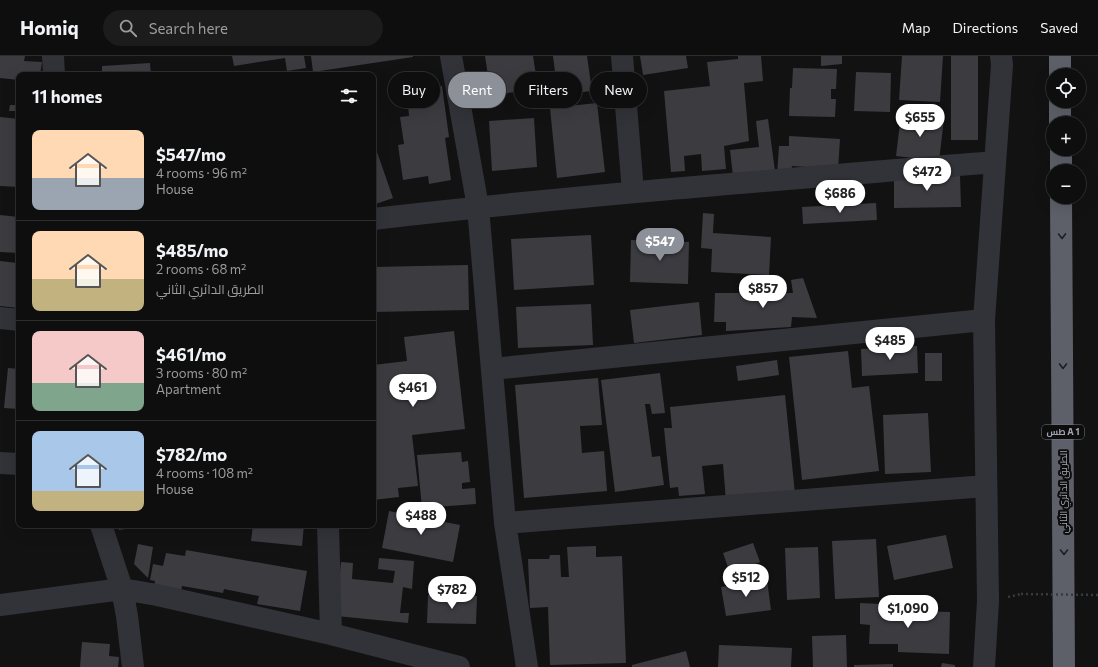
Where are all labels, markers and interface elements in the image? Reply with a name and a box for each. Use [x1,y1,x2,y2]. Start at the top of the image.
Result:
search box [103,10,383,46]
text: Homiq [20,16,79,39]
icon: search [117,17,139,39]
text: Search here [149,19,228,37]
text: Map [902,19,931,36]
text: Directions [953,19,1018,36]
text: Saved [1040,19,1078,36]
map controls [1046,68,1086,204]
button: locate [1046,68,1086,108]
chip: Buy [388,72,440,108]
chip: Rent [448,72,506,108]
chip: Filters [514,72,582,108]
chip: New [590,72,647,108]
icon: filters [338,85,360,107]
text: 11 homes [32,86,102,107]
pin: $655 [896,104,944,138]
text: $655 [905,109,935,125]
button: + [1046,116,1086,156]
text: $547/mo [156,144,226,165]
icon: home [64,146,112,194]
pin: $472 [903,158,951,192]
text: $472 [912,163,942,179]
button: − [1046,164,1086,204]
text: 4 rooms · 96 m² [156,165,247,181]
pin: $686 [816,180,864,214]
text: House [156,181,194,197]
text: $686 [824,185,856,201]
pin: $547 [636,228,684,262]
text: $547 [645,233,675,249]
one-way arrow [1058,233,1066,239]
text: $485/mo [156,240,228,261]
icon: home [64,247,112,295]
text: 2 rooms · 68 m² [156,261,246,277]
pin: $857 [739,275,787,309]
text: $857 [748,280,778,296]
text: الطريق الدائري الثاني [156,281,264,297]
pin: $485 [866,327,914,361]
text: $485 [874,332,906,348]
text: $461/mo [156,344,227,365]
icon: home [64,347,112,395]
one-way arrow [1059,363,1067,369]
text: 3 rooms · 80 m² [156,365,247,381]
pin: $461 [389,374,437,408]
text: $461 [398,379,428,395]
text: Apartment [156,381,221,397]
road number: طس A 1 [1042,425,1084,439]
text: $782/mo [156,444,227,465]
icon: home [64,447,112,495]
street label: الطريق الدائري الثاني [1057,450,1071,534]
text: 4 rooms · 108 m² [156,465,253,481]
text: House [156,481,194,497]
pin: $488 [397,502,445,536]
text: $488 [405,507,437,523]
one-way arrow [1060,549,1068,555]
pin: $512 [722,564,770,598]
text: $512 [732,569,760,585]
pin: $782 [428,576,476,610]
text: $782 [437,581,467,597]
pin: $1,090 [875,595,941,629]
text: $1,090 [887,600,929,616]

